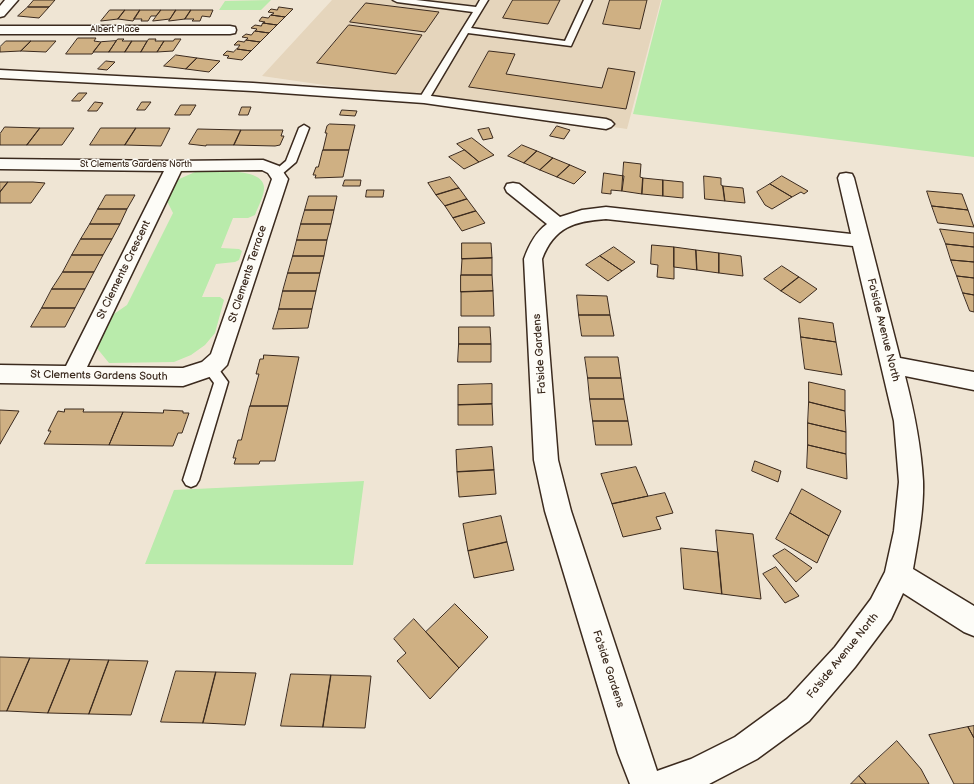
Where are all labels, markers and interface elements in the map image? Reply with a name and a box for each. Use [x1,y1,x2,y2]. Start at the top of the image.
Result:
street label: Albert Place [90,25,140,35]
street label: St Clements Gardens North [80,160,192,170]
street label: St Clements Crescent [94,218,154,322]
street label: St Clements Terrace [226,224,270,324]
street label: Fa'side Avenue North [864,277,902,383]
street label: Fa'side Gardens [531,313,549,395]
street label: St Clements Gardens South [30,368,168,384]
street label: Fa'side Avenue North [805,611,881,701]
street label: Fa'side Gardens [589,629,627,709]

